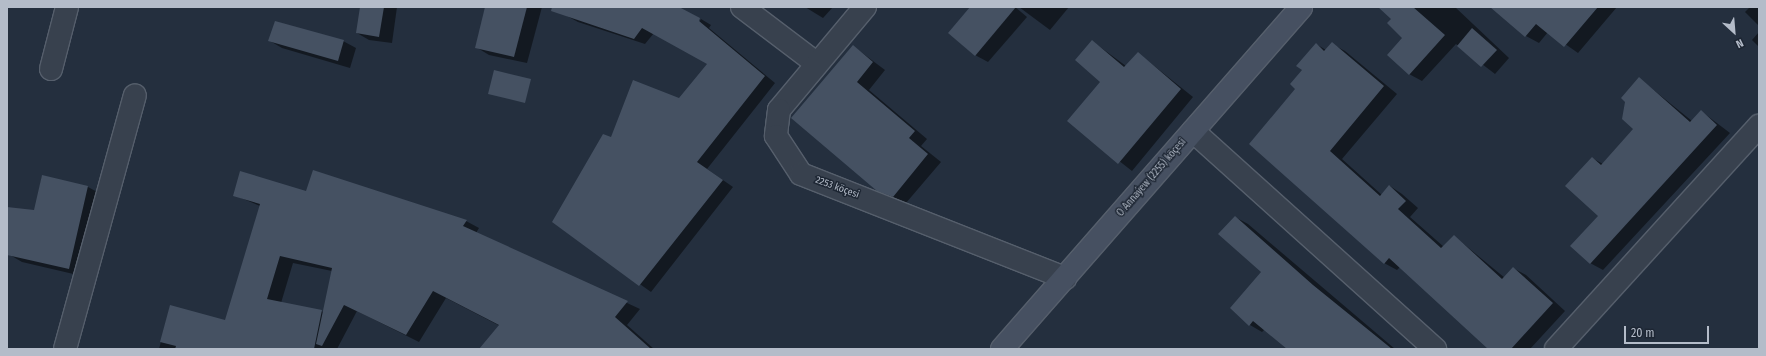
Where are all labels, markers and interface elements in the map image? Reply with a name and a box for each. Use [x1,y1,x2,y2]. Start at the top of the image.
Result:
north arrow [1714,12,1754,52]
text: N [1734,36,1745,51]
street label: O Annaýew (2255) köçesi [1115,137,1189,219]
street label: 2253 köçesi [813,175,861,201]
scale bar [1626,318,1711,344]
text: 20 m [1631,326,1655,340]

